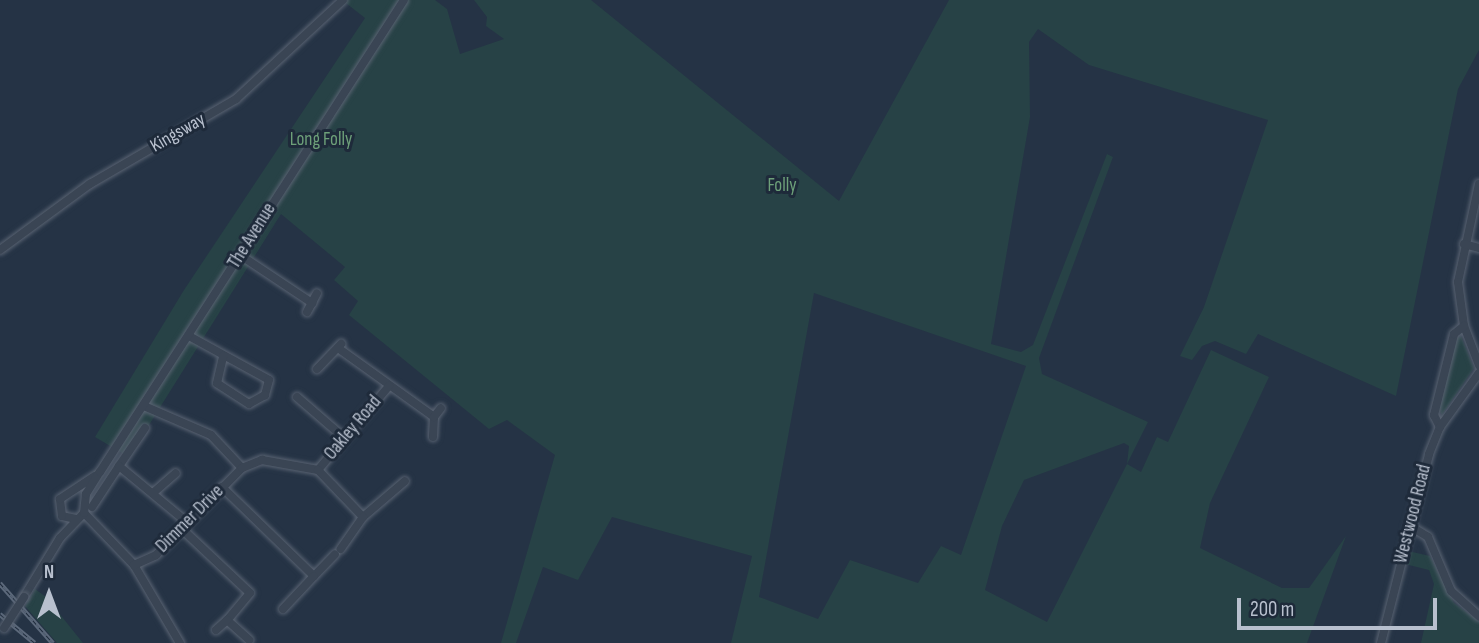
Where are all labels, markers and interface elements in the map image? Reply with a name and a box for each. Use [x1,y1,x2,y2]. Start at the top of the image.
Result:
street label: Kingsway [146,108,210,158]
park label: Long Folly [290,129,352,151]
park label: Folly [767,175,797,197]
street label: The Avenue [223,199,281,273]
street label: Oakley Road [320,391,386,465]
street label: Westwood Road [1390,462,1436,566]
street label: Dimmer Drive [151,480,229,558]
north arrow [14,559,84,629]
text: N [44,561,54,584]
scale bar [1241,584,1440,628]
text: 200 m [1250,597,1294,622]

